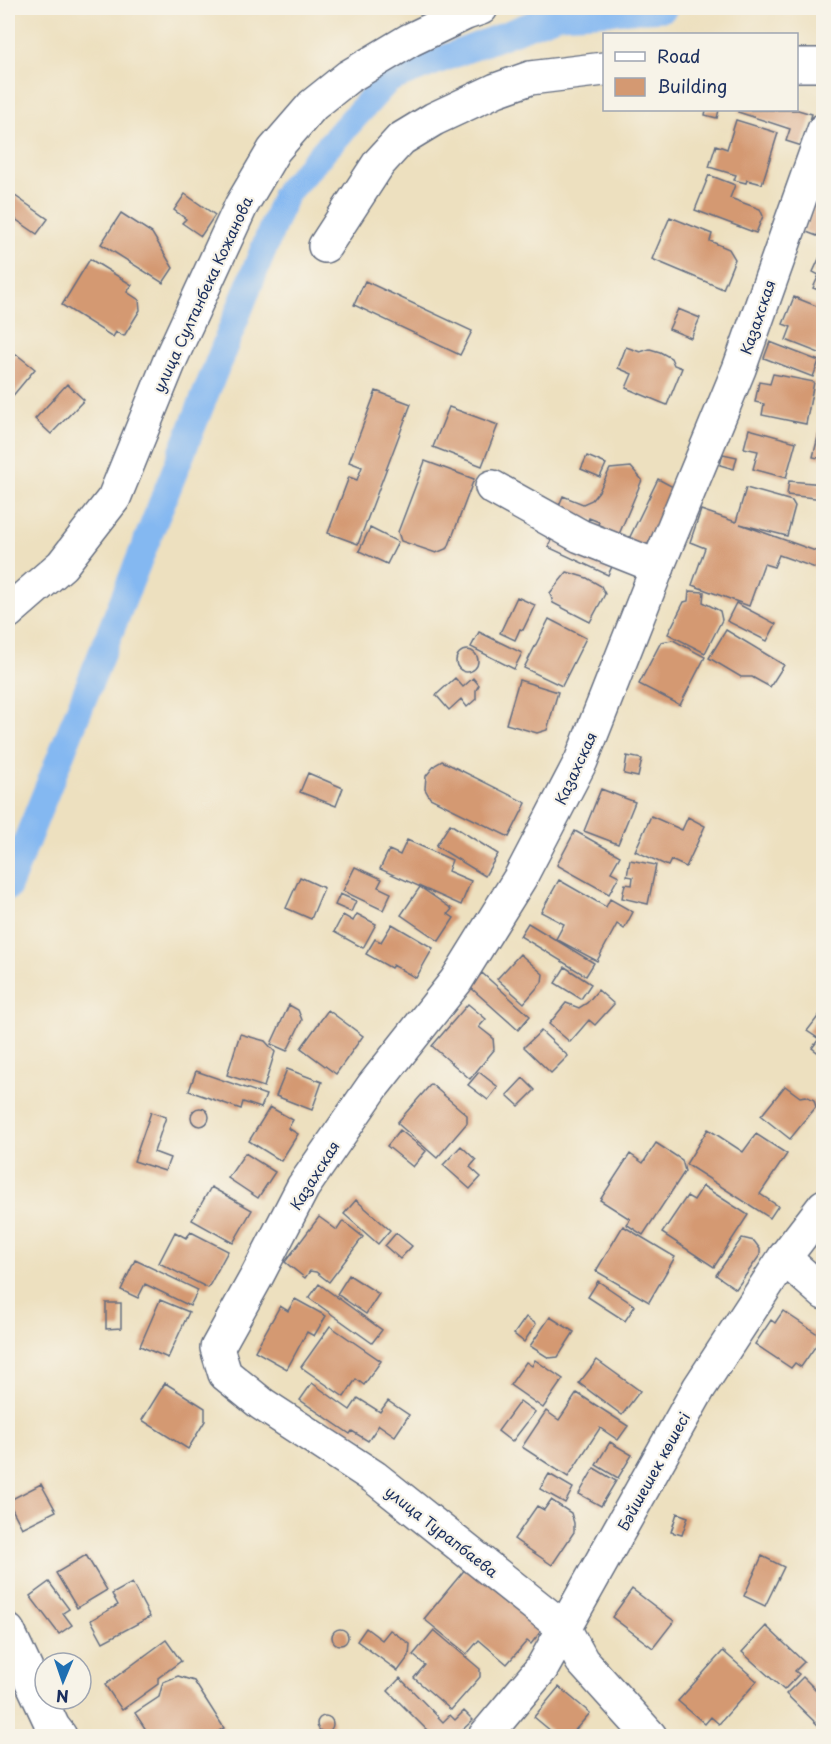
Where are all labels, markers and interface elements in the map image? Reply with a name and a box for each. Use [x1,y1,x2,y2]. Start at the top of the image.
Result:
legend [603,33,798,111]
text: Road [657,42,701,69]
text: Building [657,72,727,99]
street label: улица Султанбека Кожанова [146,192,258,396]
street label: Казахская [733,276,781,358]
street label: Казахская [548,728,602,808]
street label: Казахская [284,1136,344,1214]
street label: Бәйшешек көшесі [611,1408,695,1534]
street label: улица Турапбаева [381,1480,504,1583]
north arrow [33,1651,93,1711]
text: N [56,1685,69,1709]

